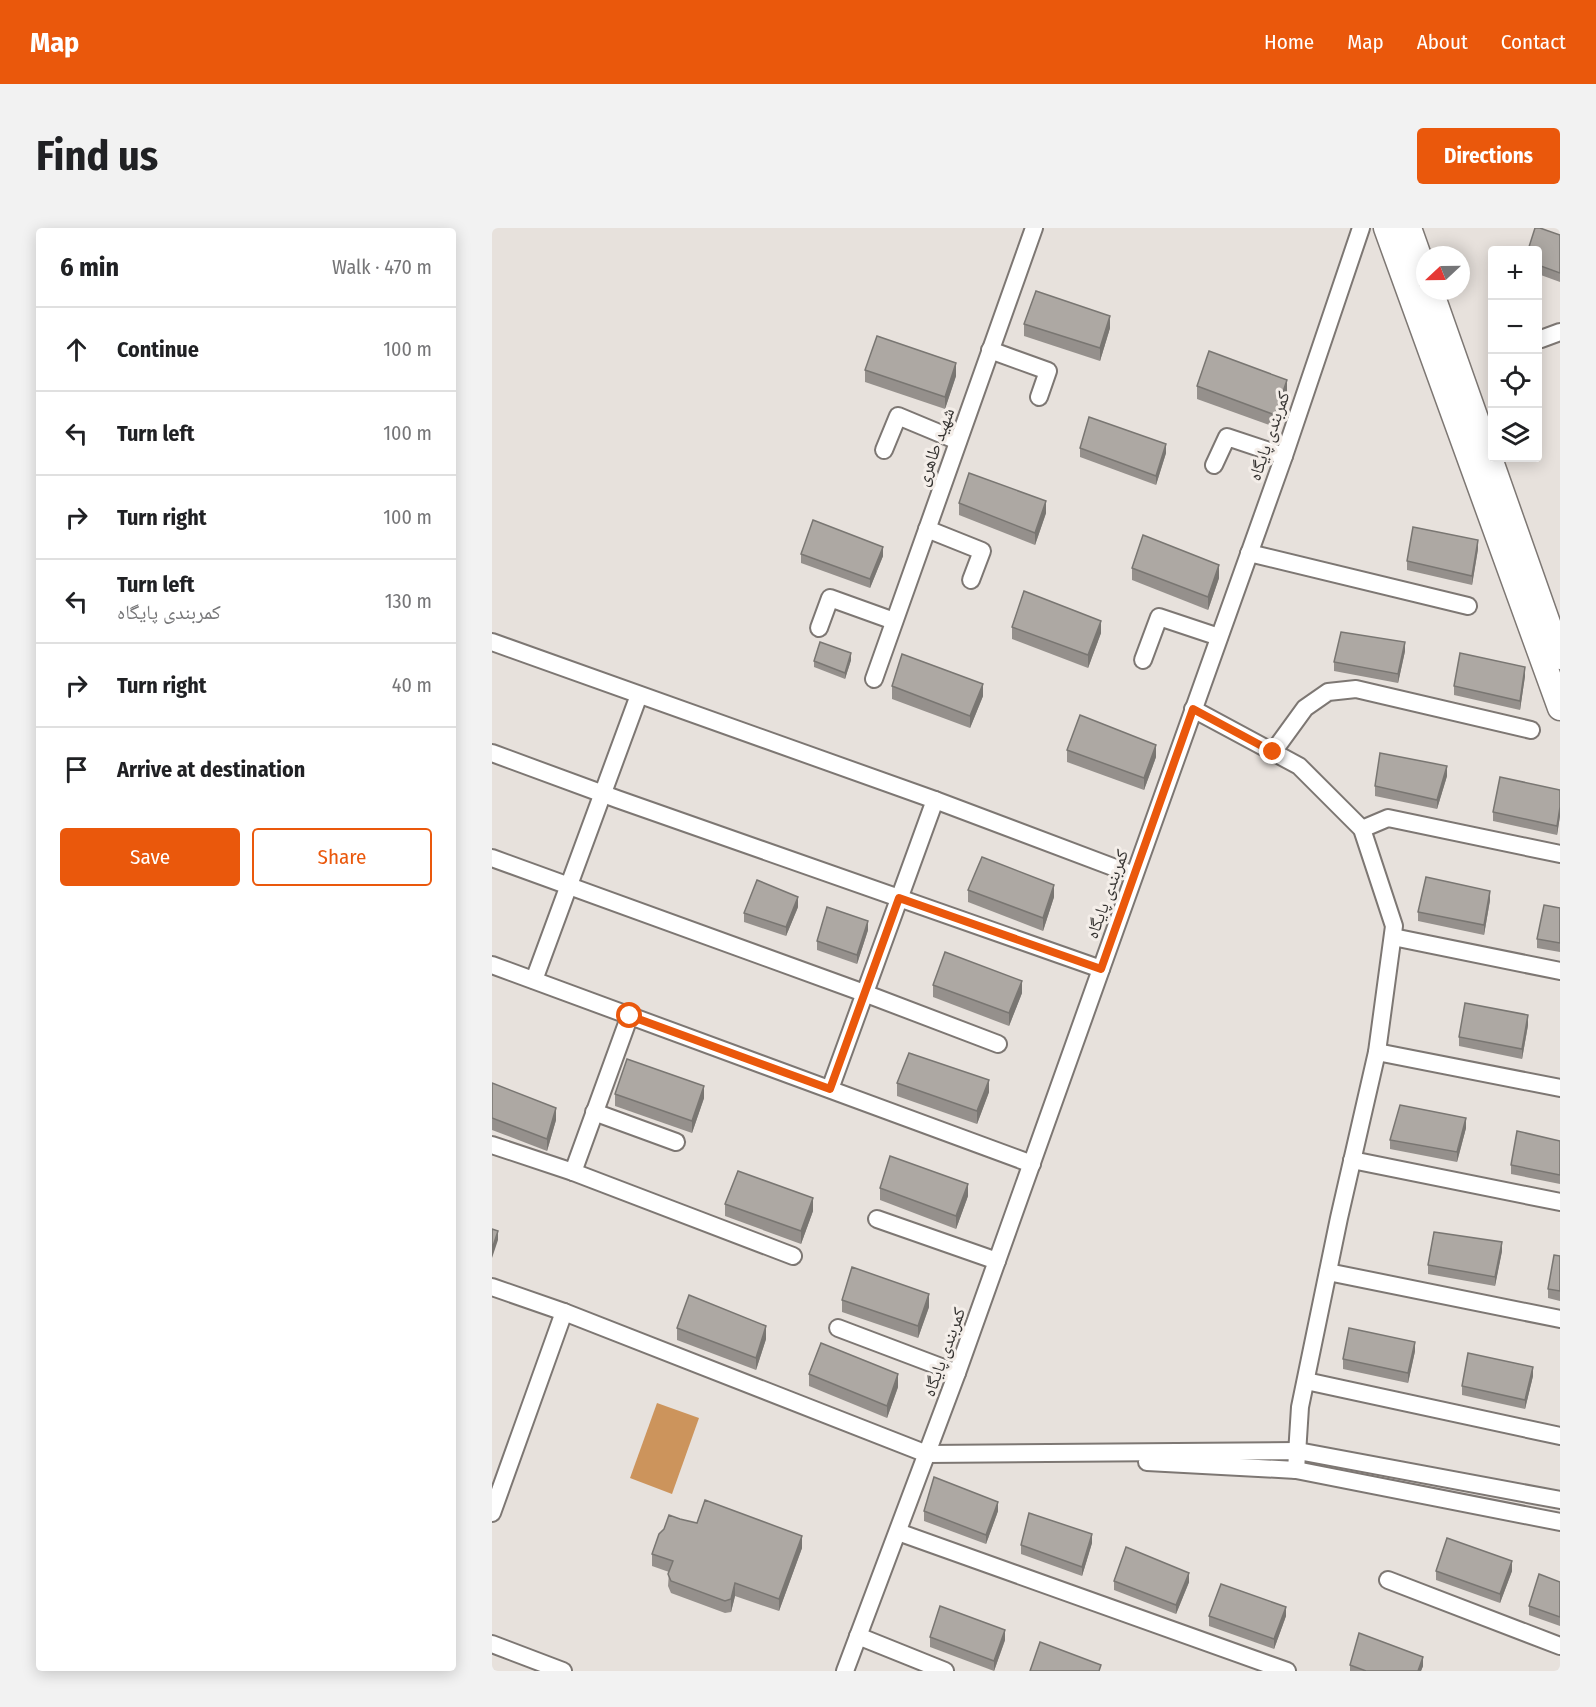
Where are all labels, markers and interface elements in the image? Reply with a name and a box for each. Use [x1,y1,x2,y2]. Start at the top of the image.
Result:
text: Map [30,26,79,59]
text: Home [1264,29,1314,55]
text: Map [1347,29,1384,55]
text: About [1417,29,1468,55]
text: Contact [1501,29,1566,55]
button: Directions [1417,128,1560,184]
text: Find us [36,131,158,181]
north arrow [1416,246,1470,300]
map controls [1488,246,1542,462]
button: + [1488,246,1542,300]
text: 6 min [60,252,119,283]
text: Walk · 470 m [332,255,432,279]
button: − [1488,300,1542,354]
icon: ahead [60,333,93,366]
text: Continue [117,336,199,363]
text: 100 m [383,337,432,361]
button: locate [1488,354,1542,408]
street label: کمربندی پایگاه [1243,388,1295,484]
street label: شهید طاهری [911,405,959,489]
button: layers [1488,408,1542,462]
icon: left [60,417,93,450]
text: Turn left [117,420,195,447]
text: 100 m [383,421,432,445]
icon: right [60,501,93,534]
text: Turn right [117,504,206,531]
text: 100 m [383,505,432,529]
text: Turn left [117,571,195,598]
icon: left [60,585,93,618]
text: 130 m [385,589,432,613]
text: کمربندی پایگاه [117,600,221,624]
icon: right [60,669,93,702]
text: Turn right [117,672,206,699]
text: 40 m [392,673,432,697]
route end [1259,738,1285,764]
icon: arrive [60,753,93,786]
text: Arrive at destination [117,756,305,783]
button: Save [60,828,240,886]
button: Share [252,828,432,886]
street label: کمربندی پایگاه [1081,846,1134,942]
route start [616,1002,642,1028]
street label: کمربندی پایگاه [918,1304,971,1400]

